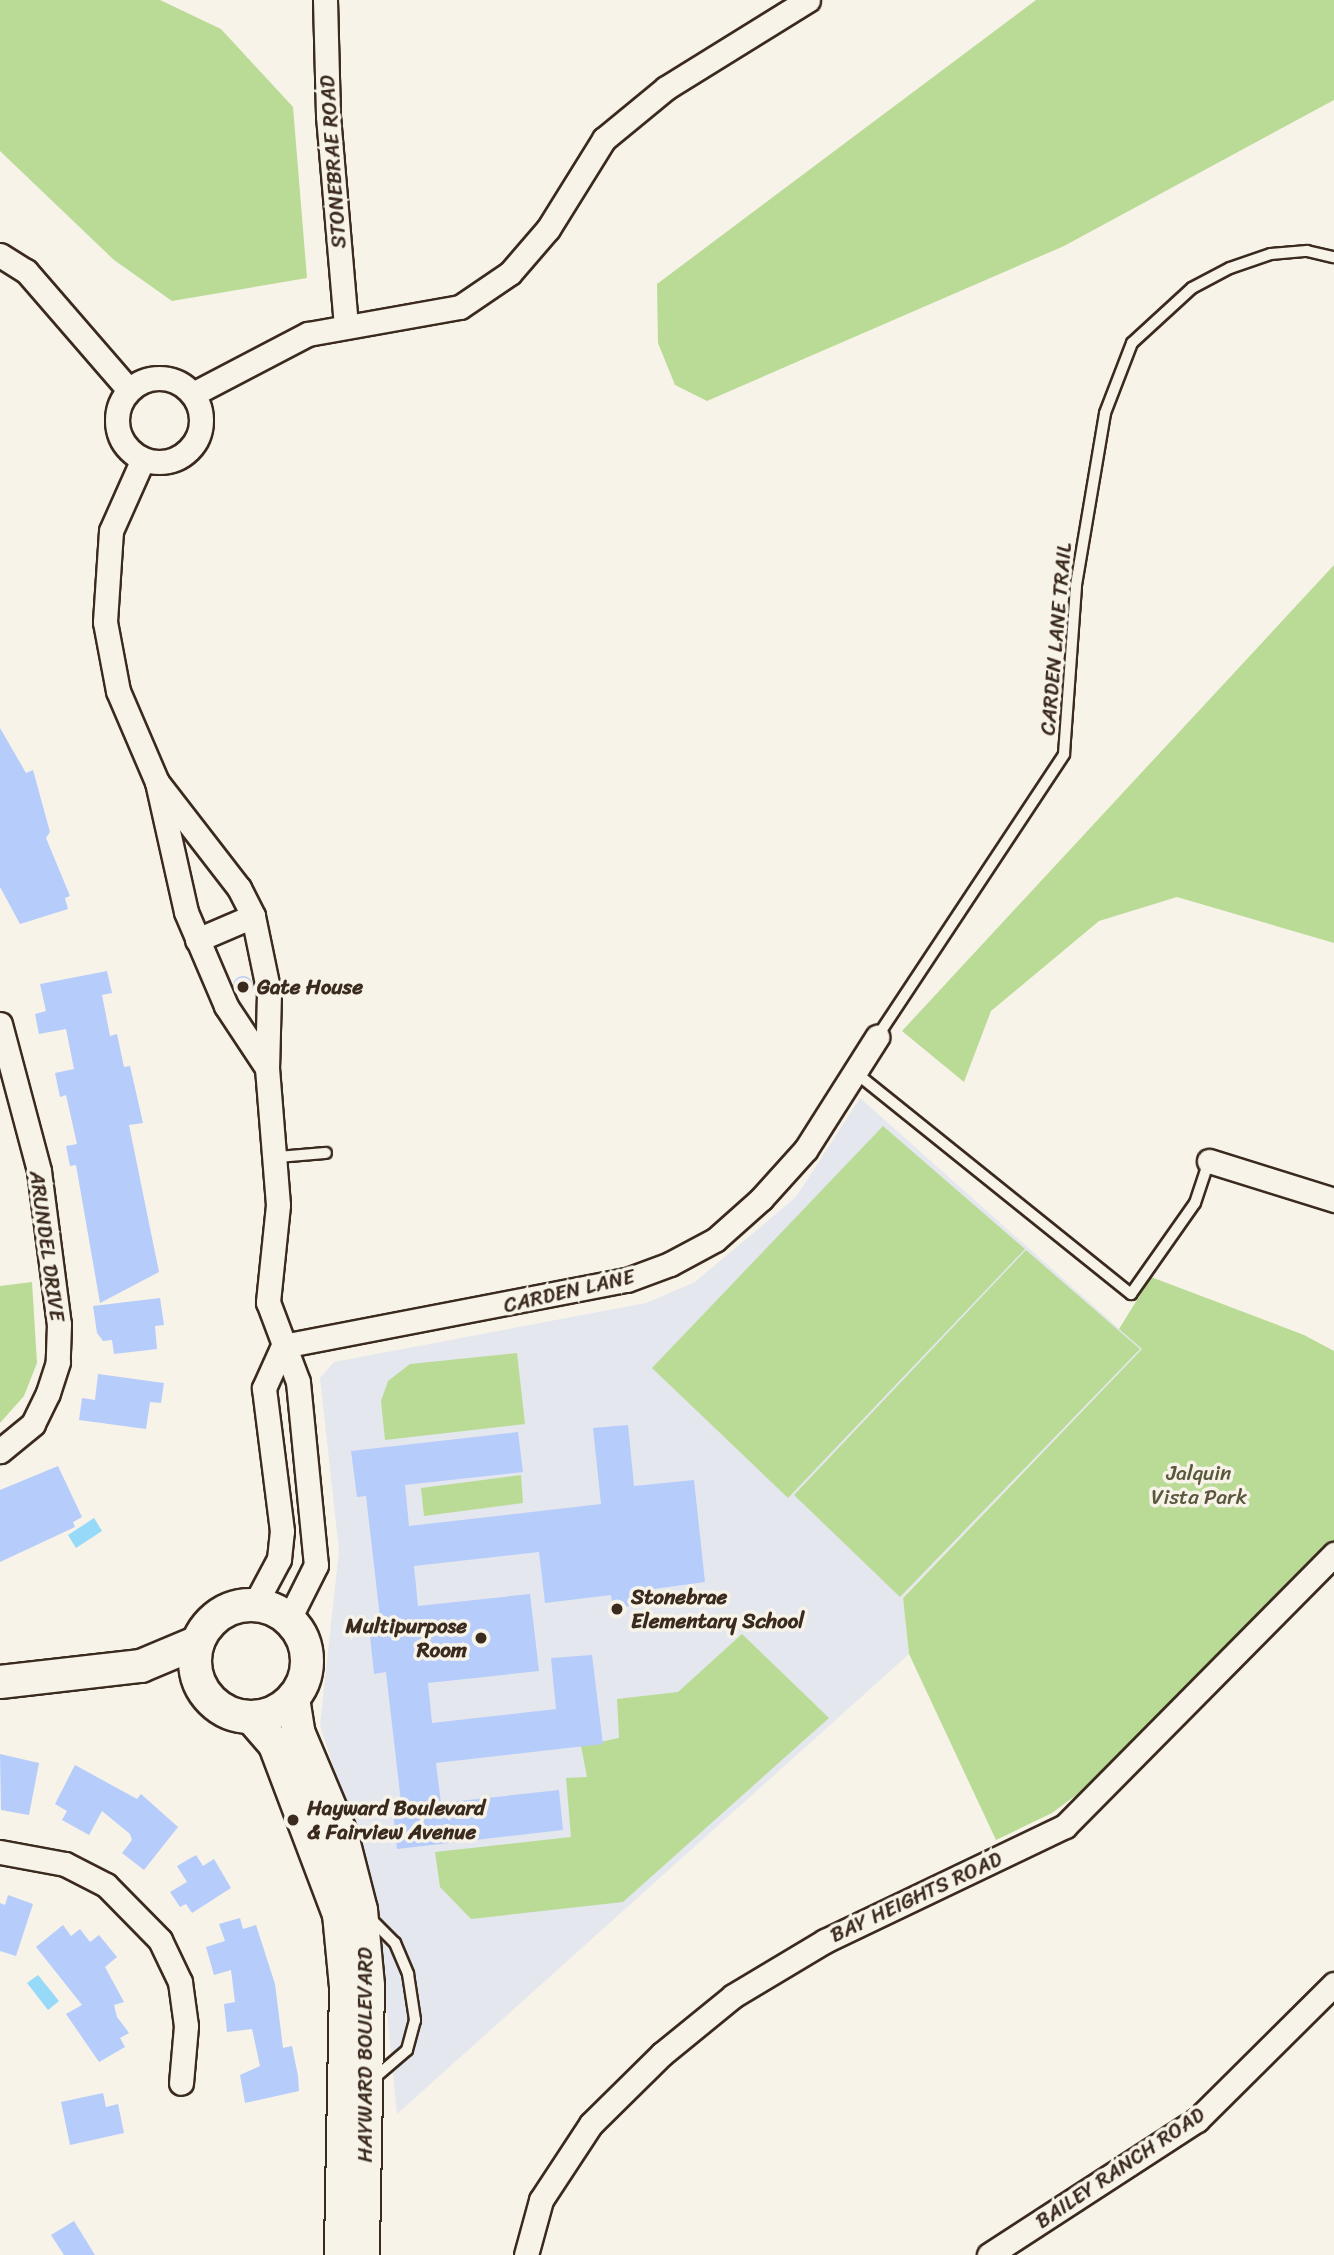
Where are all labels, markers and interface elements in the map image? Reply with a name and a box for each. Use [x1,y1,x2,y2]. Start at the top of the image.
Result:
street label: STONEBRAE ROAD [314,74,352,250]
street label: CARDEN LANE TRAIL [1035,541,1077,737]
place label: Gate House [257,974,363,1000]
marker: Gate House [235,979,251,995]
street label: ARUNDEL DRIVE [24,1169,70,1323]
street label: CARDEN LANE [501,1264,637,1318]
park label: Jalquin Vista Park [1151,1460,1247,1510]
place label: Stonebrae Elementary School [631,1584,804,1634]
marker: Stonebrae Elementary School [609,1601,625,1617]
place label: Multipurpose Room [346,1613,467,1663]
marker: Multipurpose Room [473,1630,489,1646]
place label: Hayward Boulevard & Fairview Avenue [307,1795,485,1845]
marker: Hayward Boulevard & Fairview Avenue [285,1812,301,1828]
street label: BAY HEIGHTS ROAD [825,1846,1007,1948]
street label: HAYWARD BOULEVARD [352,1948,378,2162]
street label: BAILEY RANCH ROAD [1031,2102,1209,2234]

